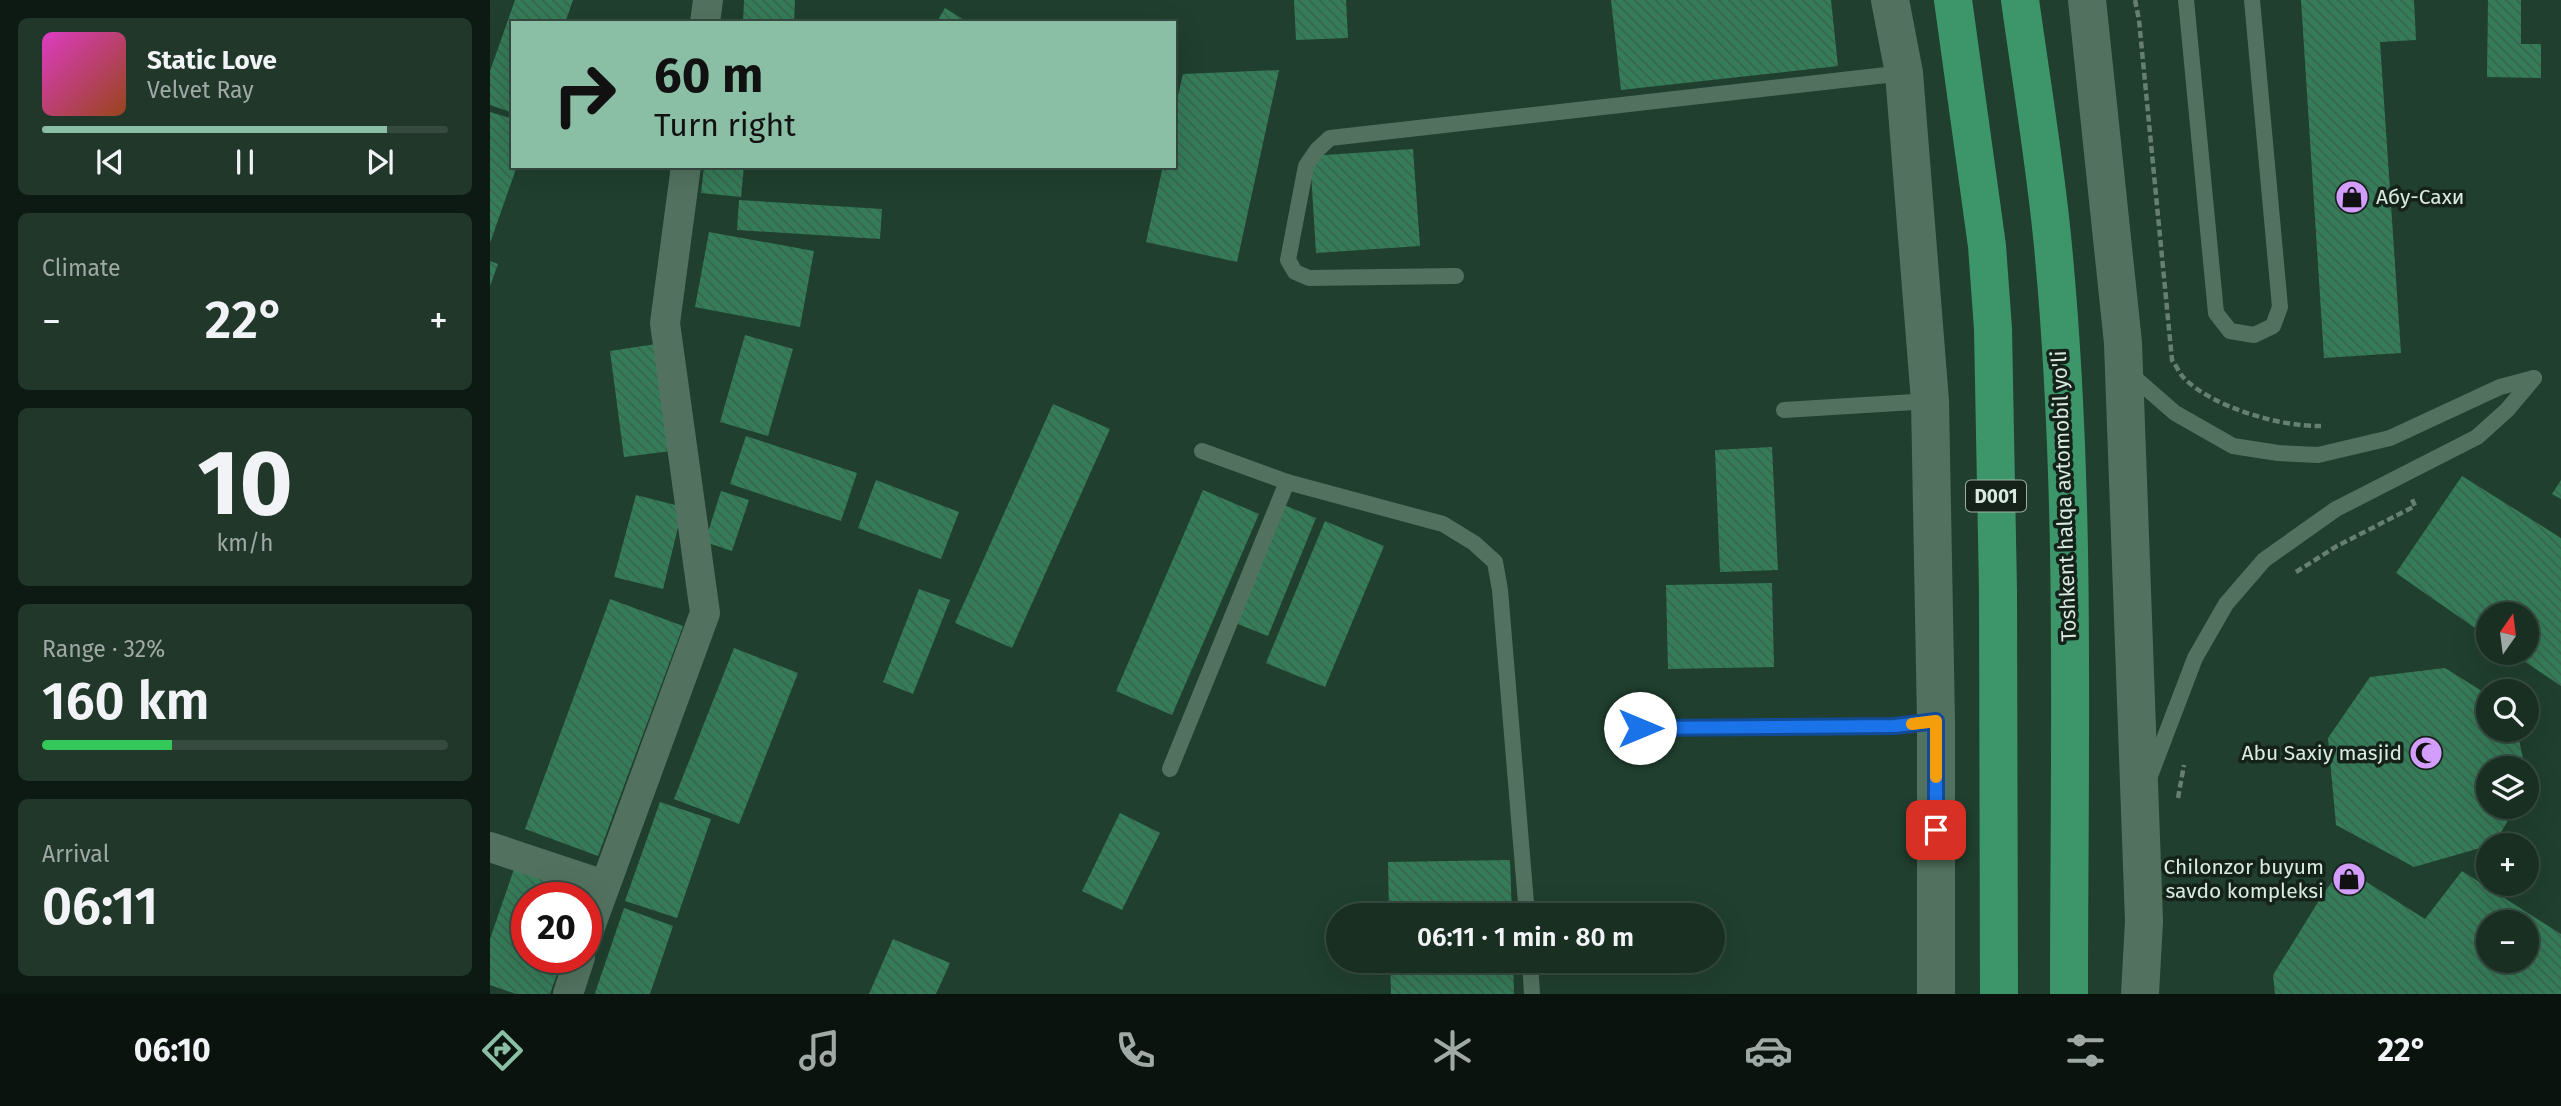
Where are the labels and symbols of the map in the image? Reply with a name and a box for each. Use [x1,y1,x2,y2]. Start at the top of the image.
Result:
shop icon: Абу-Сахи [2333,178,2371,216]
place label: Абу-Сахи [2376,184,2464,210]
street label: Toshkent halqa avtomobil yo'li [2046,350,2082,642]
road number: D001 [1966,481,2026,512]
north arrow [2476,602,2539,665]
position arrow [1603,691,1677,765]
mosque icon: Abu Saxiy masjid [2407,734,2445,772]
place label: Abu Saxiy masjid [2241,740,2402,766]
pin [1906,800,1966,860]
place label: Chilonzor buyum savdo kompleksi [2163,854,2324,904]
shop icon: Chilonzor buyum savdo kompleksi [2330,860,2368,898]
speed limit sign: 20 [511,882,602,973]

